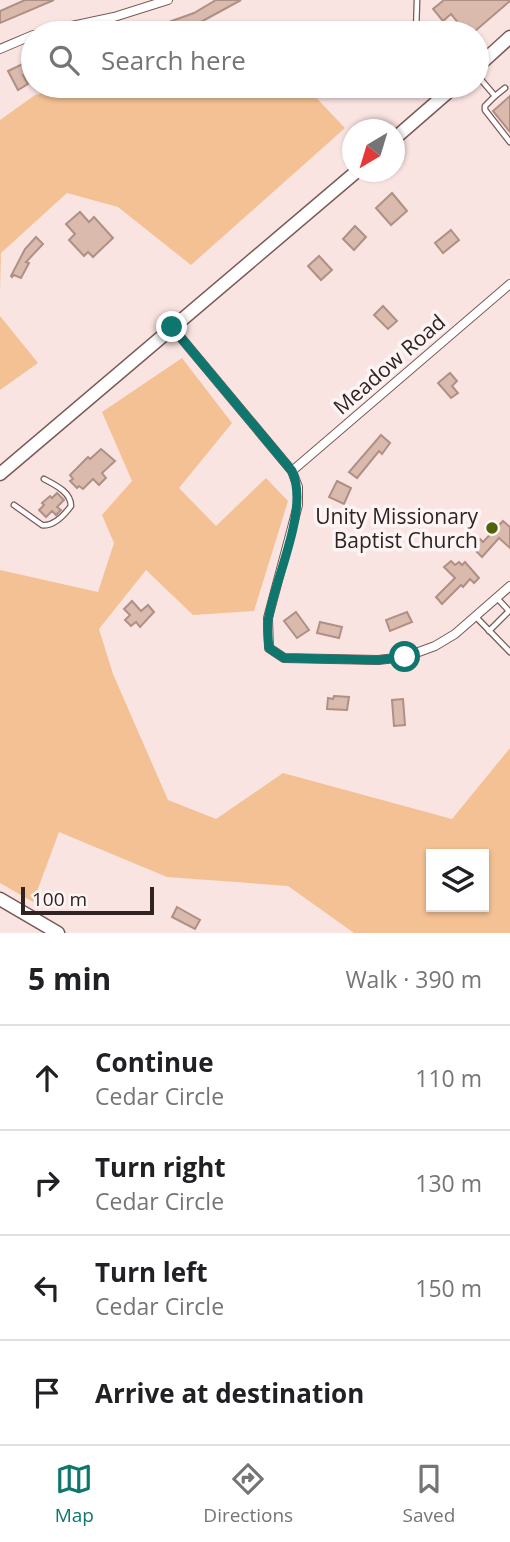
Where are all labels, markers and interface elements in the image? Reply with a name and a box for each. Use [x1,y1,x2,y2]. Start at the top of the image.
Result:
search box [21,21,489,98]
icon: search [45,41,83,79]
text: Search here [101,42,246,78]
north arrow [342,119,405,182]
street label: Meadow Road [327,308,451,420]
route end [156,311,187,342]
place label: Unity Missionary Baptist Church [315,502,478,554]
marker: Unity Missionary Baptist Church [484,520,500,536]
route start [389,641,420,672]
map controls [426,849,489,912]
button: layers [426,849,489,912]
scale bar [21,884,154,916]
text: 100 m [32,886,87,912]
text: 5 min [28,958,111,999]
text: Walk · 390 m [345,963,482,995]
text: Continue [95,1044,214,1080]
icon: ahead [28,1059,66,1097]
text: 110 m [415,1062,482,1094]
text: Cedar Circle [95,1080,224,1112]
text: Turn right [95,1149,226,1185]
icon: right [28,1164,66,1202]
text: 130 m [415,1167,482,1199]
text: Cedar Circle [95,1185,224,1217]
text: Turn left [95,1254,207,1290]
icon: left [28,1269,66,1307]
text: 150 m [415,1272,482,1304]
text: Cedar Circle [95,1290,224,1322]
icon: arrive [28,1374,66,1412]
text: Arrive at destination [95,1375,364,1411]
tab: Map [55,1460,94,1528]
tab: Directions [203,1460,293,1528]
tab: Saved [403,1460,455,1528]

